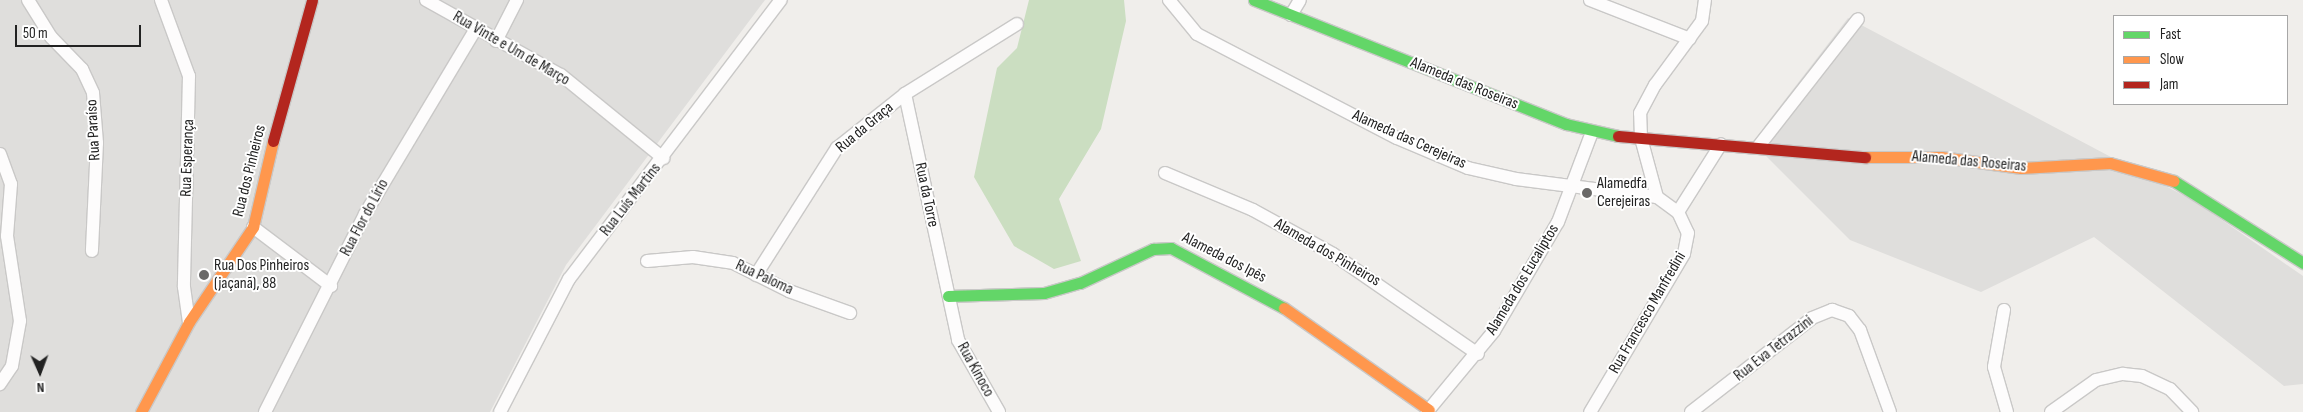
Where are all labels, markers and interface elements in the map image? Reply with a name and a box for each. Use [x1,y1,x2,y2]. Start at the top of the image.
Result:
street label: Rua Vinte e Um de Março [449,8,573,90]
scale bar [18,15,144,47]
legend [2113,15,2288,105]
text: 50 m [23,24,48,43]
text: Fast [2160,25,2181,44]
text: Slow [2160,50,2184,69]
street label: Alameda das Roseiras [1407,54,1521,114]
text: Jam [2160,75,2178,94]
street label: Rua da Graça [832,98,898,158]
street label: Rua Paraíso [83,99,105,161]
street label: Alameda das Cerejeiras [1349,106,1469,174]
street label: Rua Esperança [177,119,199,197]
street label: Rua dos Pinheiros [229,123,271,219]
street label: Alameda das Roseiras [1911,147,2027,177]
street label: Rua Luís Martins [596,160,666,240]
street label: Rua da Torre [910,161,942,229]
place label: Alamedfa Cerejeiras [1597,174,1650,212]
street label: Rua Flor do Lírio [337,176,393,260]
marker: Alamedfa Cerejeiras [1581,187,1593,199]
street label: Alameda dos Pinheiros [1270,215,1384,291]
street label: Alameda dos Eucaliptos [1482,221,1564,339]
street label: Alameda dos Ipês [1179,229,1269,287]
street label: Rua Francesco Manfredini [1605,249,1691,377]
place label: Rua Dos Pinheiros (jaçanã), 88 [214,256,309,294]
street label: Rua Paloma [732,256,796,300]
marker: Rua Dos Pinheiros (jaçanã), 88 [198,269,210,281]
street label: Rua Eva Tetrazzini [1730,312,1818,386]
street label: Rua Kinoco [952,339,998,401]
north arrow [15,347,65,397]
text: N [37,379,45,396]

